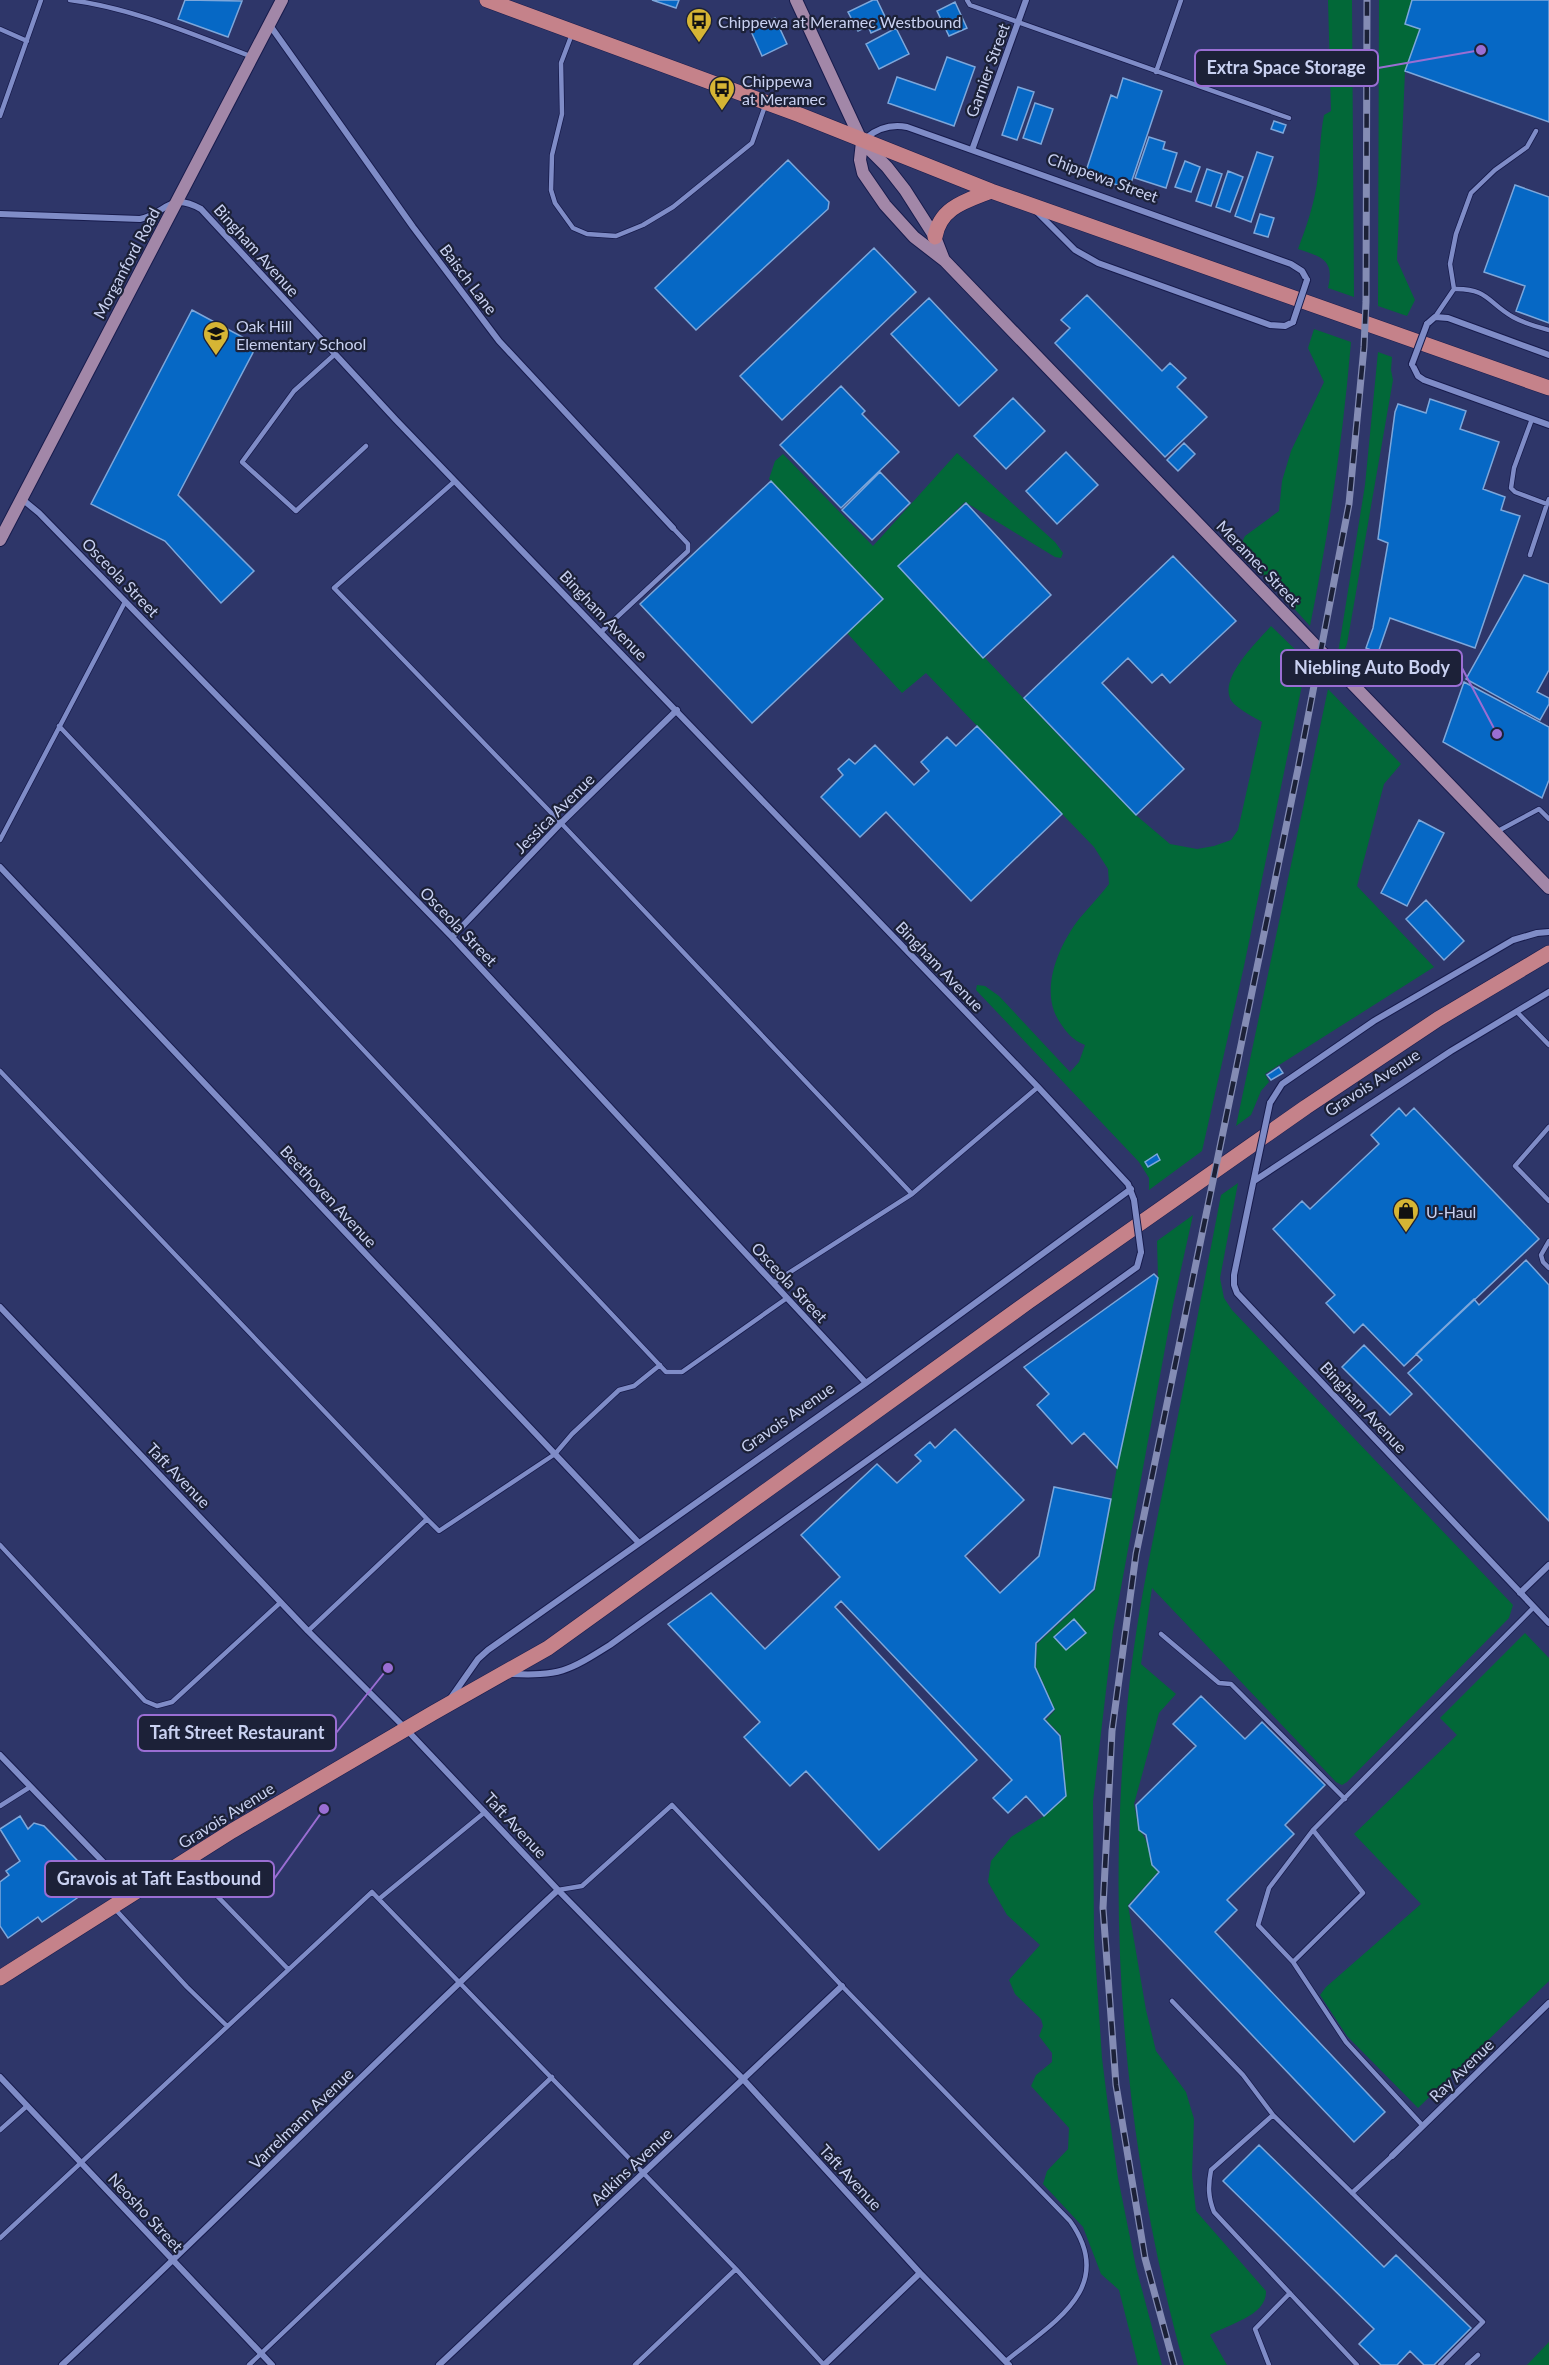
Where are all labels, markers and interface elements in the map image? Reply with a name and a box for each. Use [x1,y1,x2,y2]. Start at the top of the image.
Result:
bus stop icon: Chippewa at Meramec Westbound [684,6,714,44]
place label: Chippewa at Meramec Westbound [718,12,961,31]
street label: Garnier Street [961,20,1013,119]
callout: Extra Space Storage [1195,50,1378,86]
text: Extra Space Storage [1206,56,1366,78]
place label: Chippewa at Meramec [742,71,826,108]
bus stop icon: Chippewa at Meramec [707,74,737,112]
street label: Chippewa Street [1045,148,1161,206]
street label: Bingham Avenue [211,200,303,300]
street label: Morganford Road [89,204,163,322]
street label: Baisch Lane [436,240,502,318]
place label: Oak Hill Elementary School [236,316,366,353]
school or university icon: Oak Hill Elementary School [201,319,231,357]
street label: Meramec Street [1213,516,1305,610]
street label: Osceola Street [79,534,164,621]
street label: Bingham Avenue [556,566,652,664]
callout: Niebling Auto Body [1281,650,1462,686]
text: Niebling Auto Body [1294,656,1451,678]
street label: Jessica Avenue [510,769,598,857]
street label: Osceola Street [417,883,502,970]
street label: Bingham Avenue [892,917,988,1015]
street label: Gravois Avenue [1321,1044,1423,1120]
street label: Beethoven Avenue [277,1141,381,1251]
shop icon: U-Haul [1391,1196,1421,1234]
place label: U-Haul [1426,1202,1476,1221]
street label: Osceola Street [748,1238,832,1326]
street label: Bingham Avenue [1317,1357,1411,1457]
street label: Gravois Avenue [737,1378,837,1456]
street label: Taft Avenue [143,1439,215,1511]
callout: Taft Street Restaurant [138,1715,336,1751]
text: Taft Street Restaurant [150,1721,325,1743]
street label: Gravois Avenue [175,1778,277,1852]
street label: Taft Avenue [481,1788,551,1862]
callout: Gravois at Taft Eastbound [45,1861,274,1897]
text: Gravois at Taft Eastbound [57,1867,261,1889]
street label: Ray Avenue [1425,2035,1497,2105]
street label: Varrelmann Avenue [245,2064,357,2172]
street label: Adkins Avenue [587,2124,675,2208]
street label: Taft Avenue [816,2140,886,2214]
street label: Neosho Street [105,2169,187,2255]

